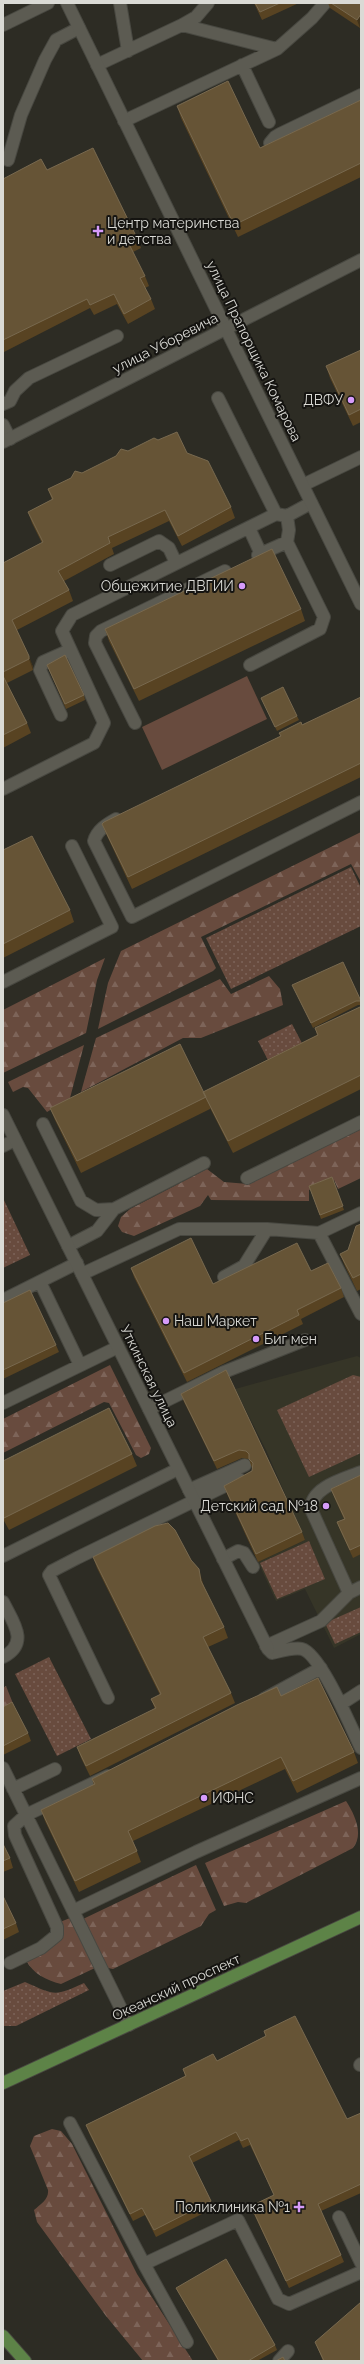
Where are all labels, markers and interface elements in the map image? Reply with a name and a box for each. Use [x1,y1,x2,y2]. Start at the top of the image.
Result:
place label: Центр материнства и детства [107,215,239,247]
marker: Центр материнства и детства [92,225,104,237]
street label: улица Прапорщика Комарова [203,258,305,444]
street label: улица Уборевича [110,310,220,376]
place label: ДВФУ [303,392,343,408]
marker: ДВФУ [346,395,356,405]
place label: Общежитие ДВГИИ [101,578,234,594]
marker: Общежитие ДВГИИ [237,581,247,591]
place label: Наш Маркет [174,1313,257,1329]
marker: Наш Маркет [161,1316,171,1326]
street label: Уткинская улица [117,1322,181,1430]
place label: Биг мен [264,1331,317,1347]
marker: Биг мен [251,1334,261,1344]
place label: Детский сад №18 [200,1498,318,1514]
marker: Детский сад №18 [321,1501,331,1511]
place label: ИФНС [212,1790,254,1806]
marker: ИФНС [199,1793,209,1803]
street label: Океанский проспект [110,1950,243,2024]
place label: Поликлиника №1 [175,2199,290,2215]
marker: Поликлиника №1 [293,2201,305,2213]

